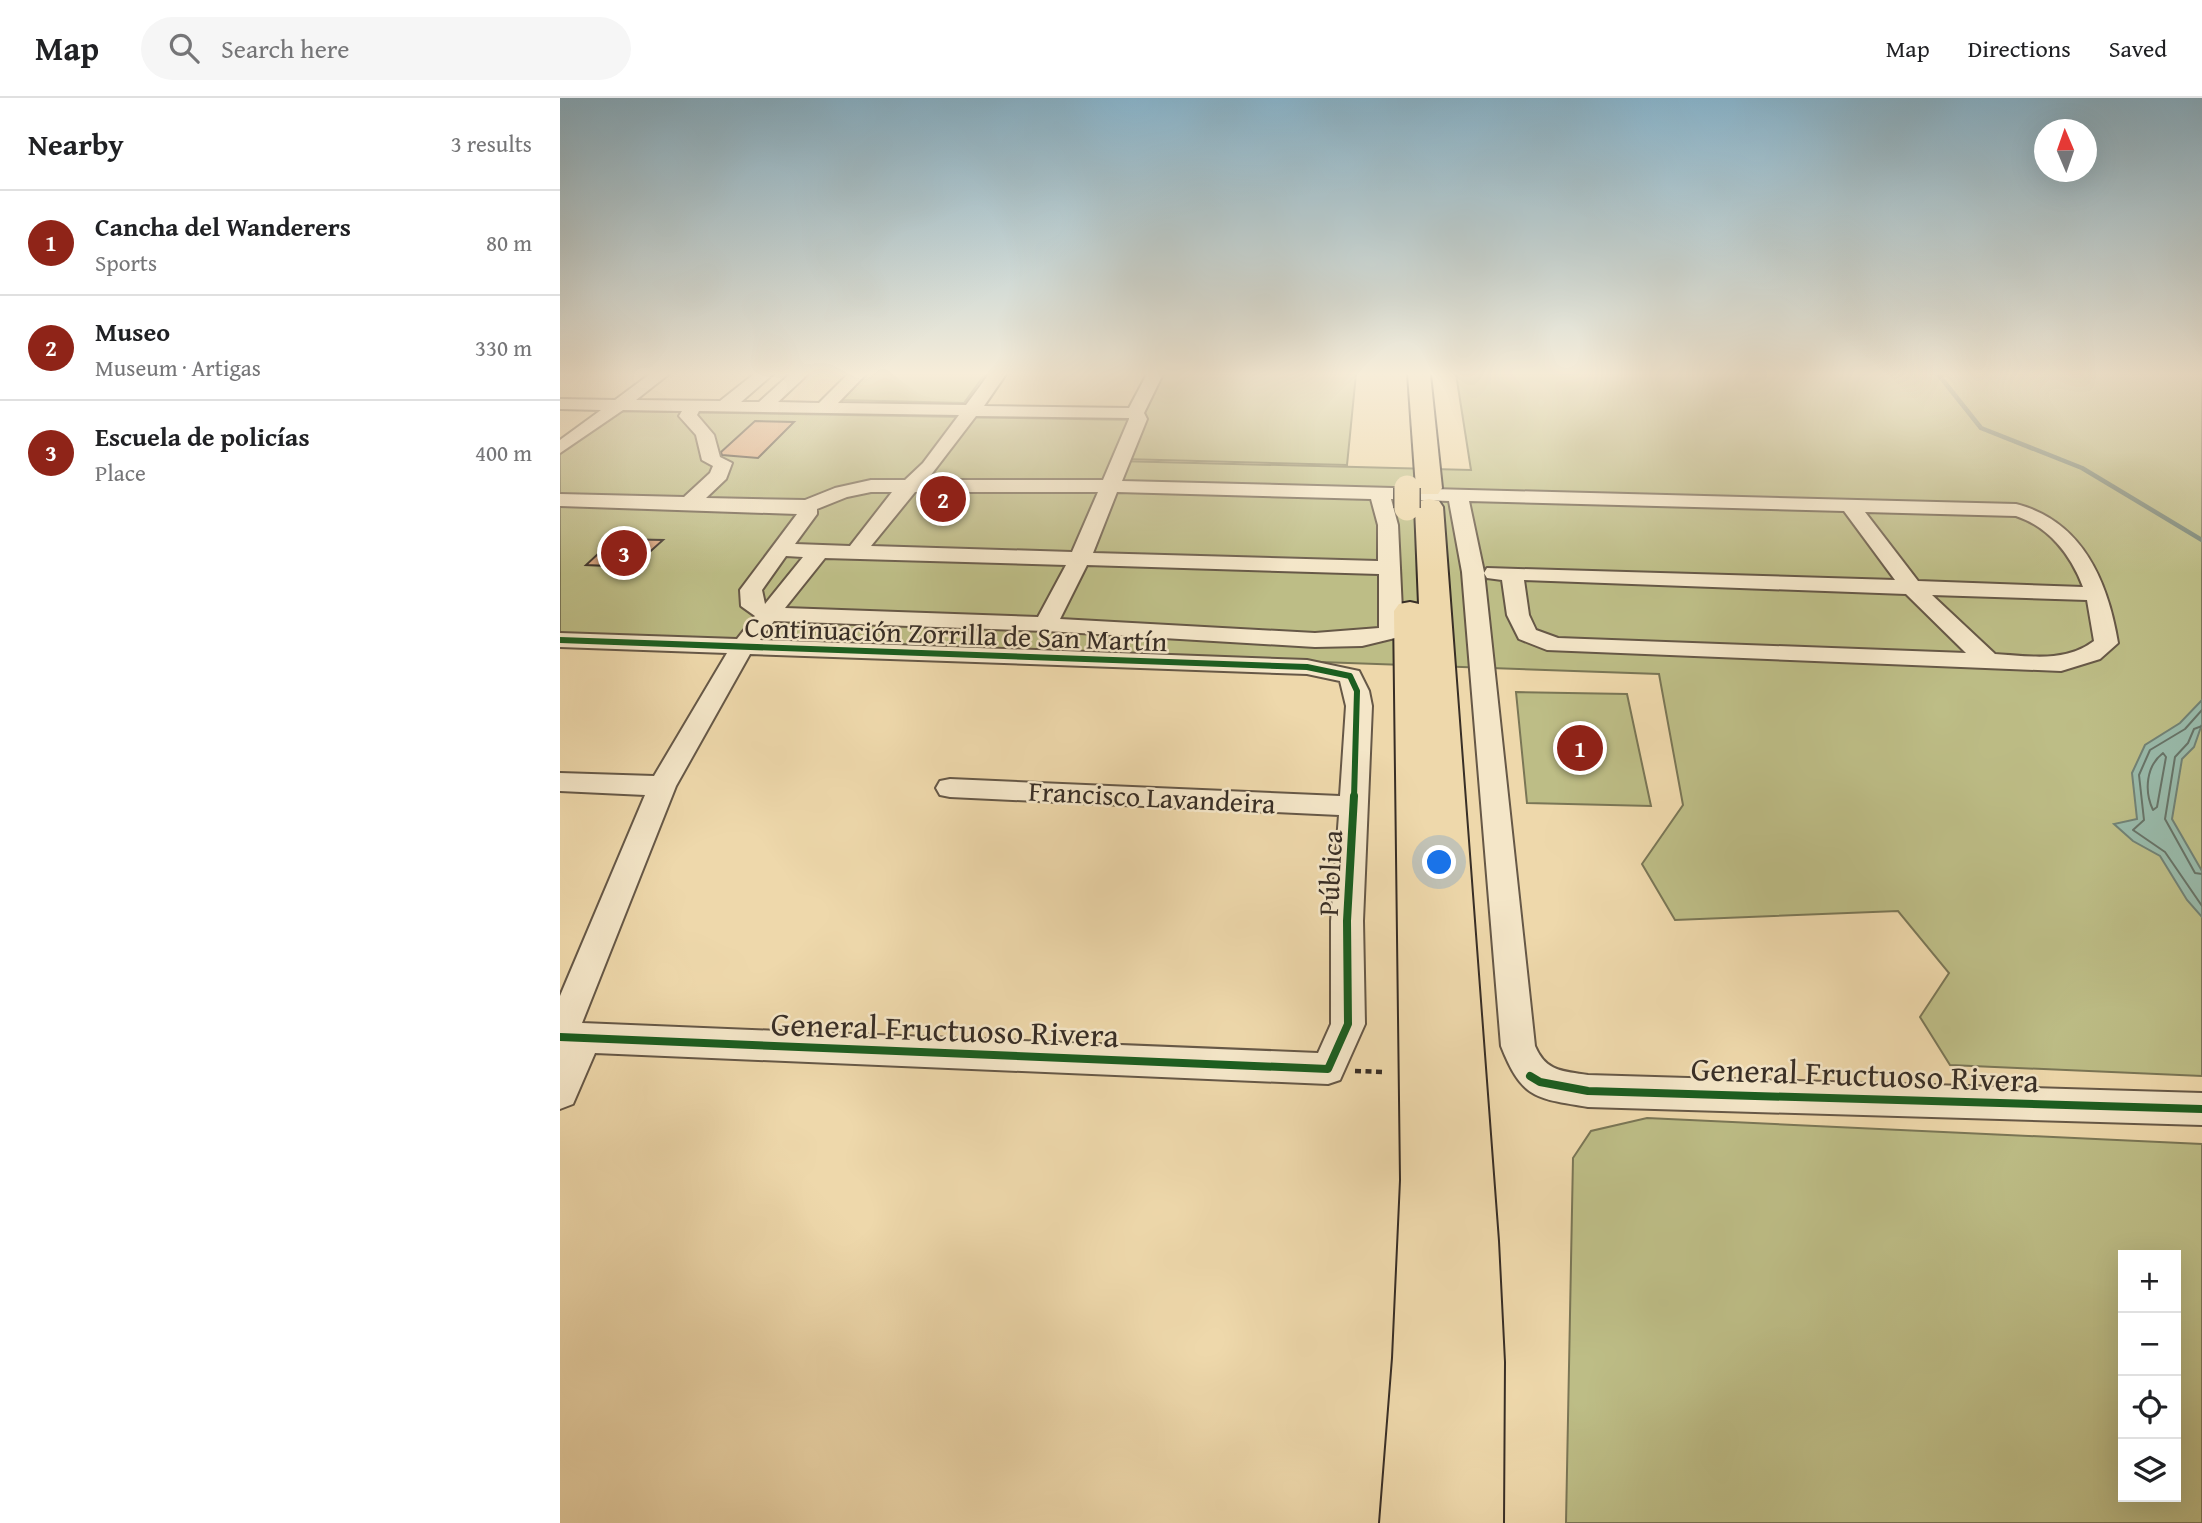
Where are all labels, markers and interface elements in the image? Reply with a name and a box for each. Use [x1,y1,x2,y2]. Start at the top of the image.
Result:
search box [141,17,631,80]
text: Map [35,24,99,72]
icon: search [165,29,203,67]
text: Search here [221,29,349,68]
text: Map [1886,31,1930,66]
text: Directions [1968,31,2071,66]
text: Saved [2109,31,2167,66]
north arrow [2034,119,2097,182]
text: Nearby [28,122,124,166]
text: 3 results [451,127,532,160]
text: Cancha del Wanderers [95,207,351,246]
text: 1 [45,226,57,259]
text: 80 m [486,226,532,259]
text: Sports [95,246,157,279]
text: Museo [95,312,170,351]
text: 2 [45,331,57,364]
text: 330 m [475,331,532,364]
text: Museum · Artigas [95,351,261,384]
text: Escuela de policías [95,417,310,456]
text: 3 [45,436,57,469]
text: 400 m [475,436,532,469]
text: Place [95,456,146,489]
pin: 2 [920,473,966,525]
pin: 3 [601,527,647,579]
street label: Continuación Zorrilla de San Martín [744,606,1168,661]
pin: 1 [1557,722,1603,774]
street label: Francisco Lavandeira [1027,770,1277,823]
street label: Pública [1307,828,1352,917]
your location [1422,845,1456,879]
street label: General Fructuoso Rivera [770,999,1120,1059]
street label: General Fructuoso Rivera [1690,1044,2040,1104]
map controls [2118,1250,2181,1502]
button: + [2118,1250,2181,1313]
button: − [2118,1313,2181,1376]
button: locate [2118,1376,2181,1439]
button: layers [2118,1439,2181,1502]

